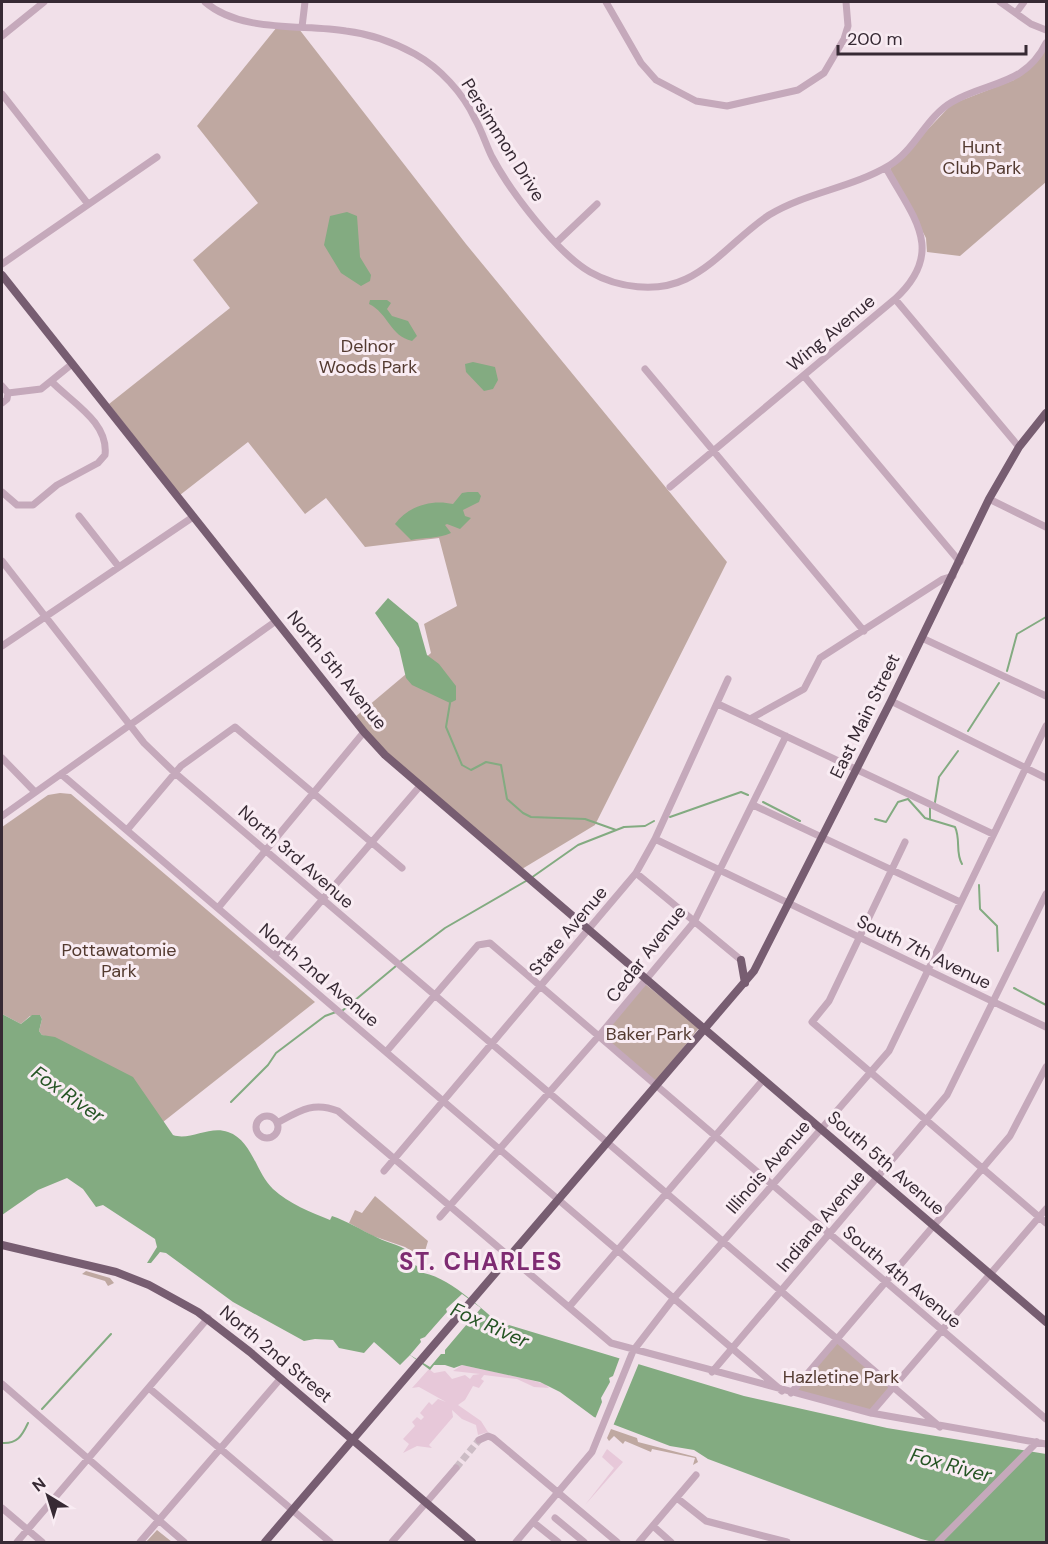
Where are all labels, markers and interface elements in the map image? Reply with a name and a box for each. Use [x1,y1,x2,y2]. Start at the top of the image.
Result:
scale bar [838,18,1026,56]
text: 200 m [847,27,903,51]
street label: Persimmon Drive [456,74,550,206]
park label: Hunt Club Park [943,135,1021,180]
street label: Wing Avenue [782,289,880,377]
park label: Delnor Woods Park [319,334,417,379]
street label: North 5th Avenue [282,606,392,734]
street label: East Main Street [824,650,906,782]
street label: North 3rd Avenue [233,800,359,914]
street label: State Avenue [523,881,613,981]
street label: Cedar Avenue [601,901,691,1007]
street label: South 7th Avenue [853,909,995,995]
street label: North 2nd Avenue [254,918,384,1032]
park label: Pottawatomie Park [62,938,176,983]
park label: Baker Park [606,1022,692,1046]
water label: Fox River [26,1059,110,1129]
street label: South 5th Avenue [822,1105,950,1221]
street label: Illinois Avenue [721,1115,815,1219]
street label: Indiana Avenue [771,1165,871,1277]
street label: South 4th Avenue [838,1220,966,1334]
district label: ST. CHARLES [399,1246,563,1277]
water label: Fox River [447,1296,534,1354]
street label: North 2nd Street [215,1300,337,1408]
park label: Hazletine Park [783,1365,899,1389]
water label: Fox River [907,1442,995,1488]
north arrow [18,1466,78,1526]
text: N [28,1473,50,1496]

